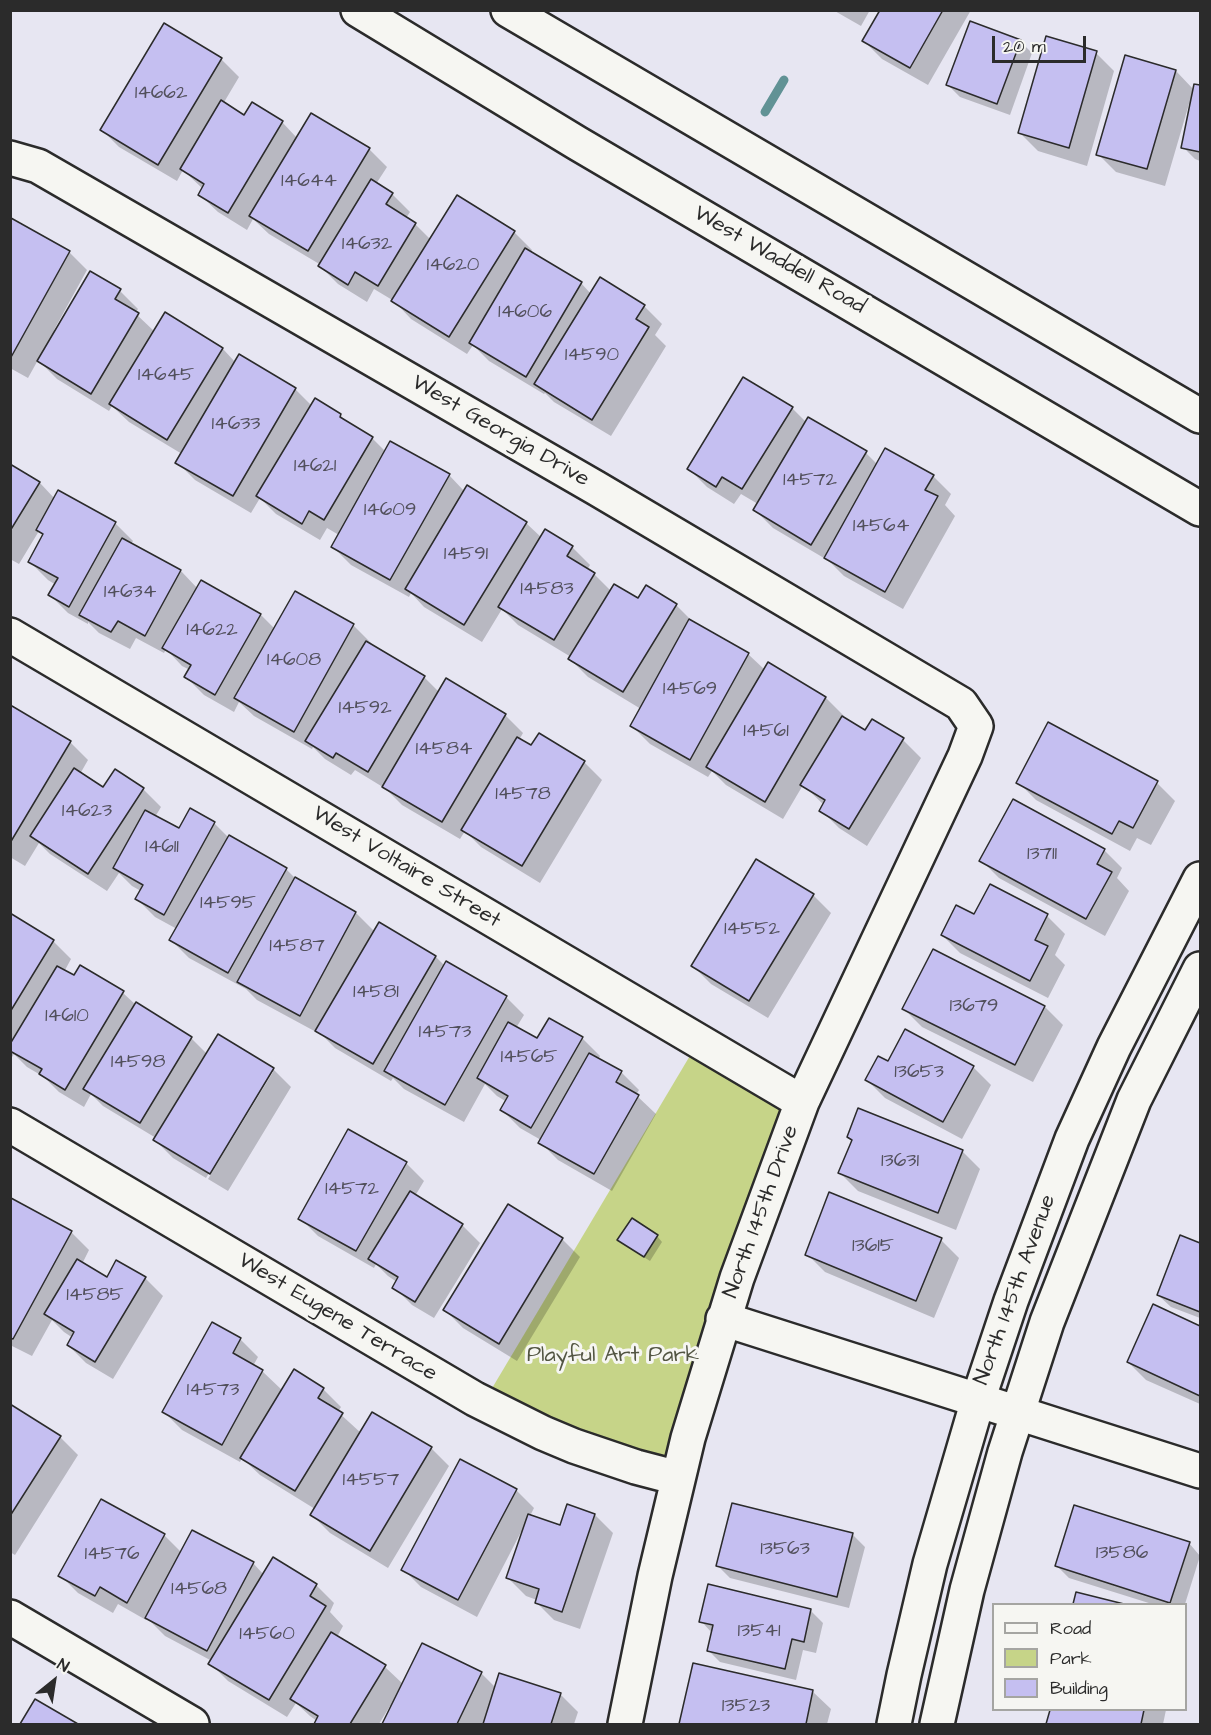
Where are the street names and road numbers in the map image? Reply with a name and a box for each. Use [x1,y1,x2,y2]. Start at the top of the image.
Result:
street label: West Waddell Road [688,201,870,321]
street label: West Georgia Drive [406,370,594,494]
street label: West Voltaire Street [307,801,505,935]
street label: North 145th Drive [718,1122,806,1302]
street label: North 145th Avenue [969,1191,1063,1389]
street label: West Eugene Terrace [233,1248,441,1388]

